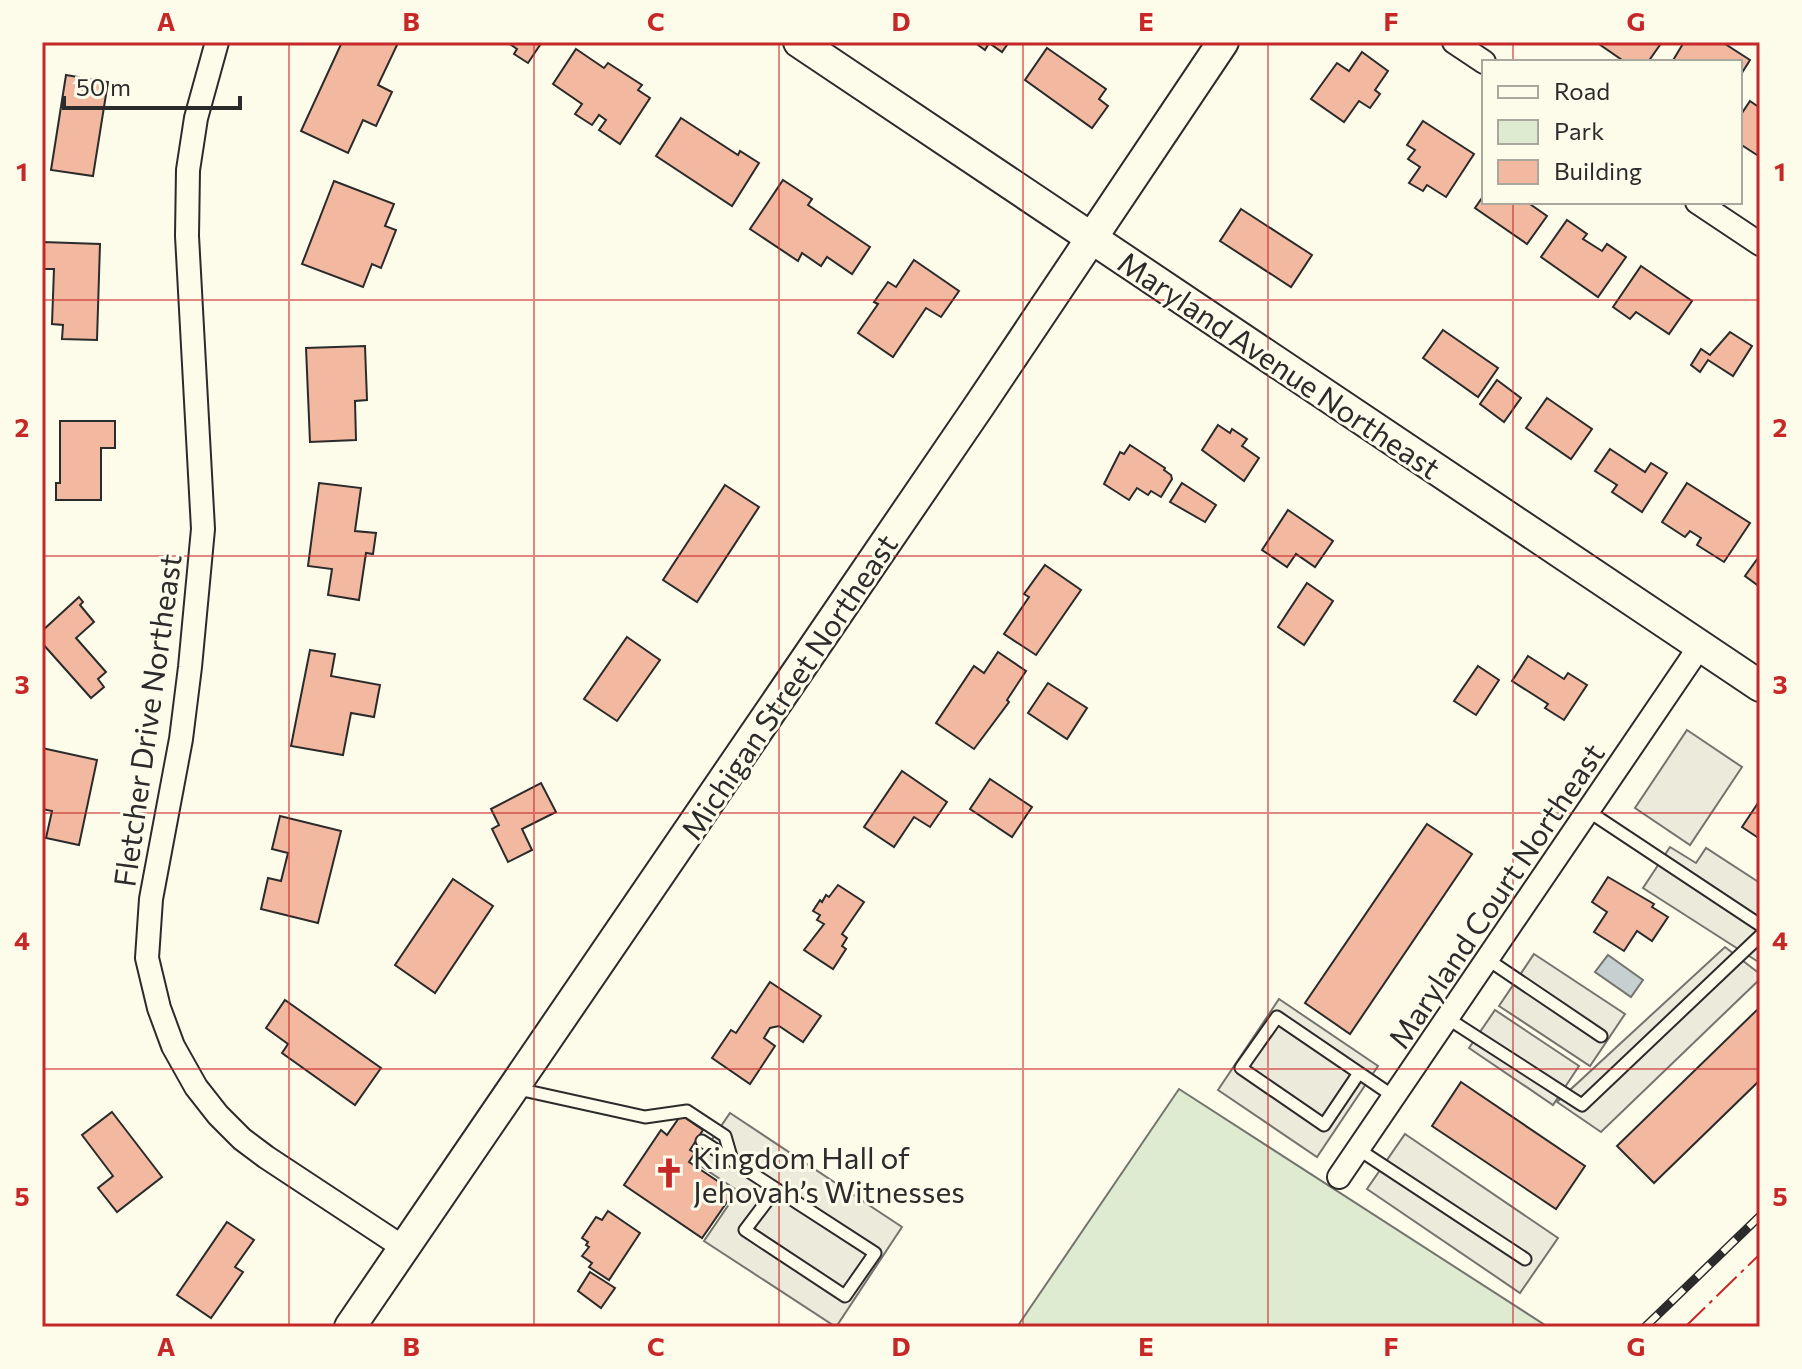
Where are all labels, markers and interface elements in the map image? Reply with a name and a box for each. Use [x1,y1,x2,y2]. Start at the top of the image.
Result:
text: A [157,5,176,36]
text: B [402,5,420,36]
text: C [647,5,665,36]
text: D [891,5,911,36]
text: E [1138,5,1154,36]
text: F [1383,5,1399,36]
text: G [1627,5,1645,36]
scale bar [64,60,240,110]
legend [1482,60,1742,204]
text: 50 m [76,72,131,101]
text: Road [1554,76,1610,105]
text: Park [1554,116,1604,145]
text: 1 [16,155,28,186]
text: 1 [1774,155,1786,186]
text: Building [1554,156,1642,185]
street label: Maryland Avenue Northeast [1112,242,1448,486]
text: 2 [15,411,29,442]
text: 2 [1773,411,1787,442]
street label: Michigan Street Northeast [672,526,904,846]
street label: Fletcher Drive Northeast [104,551,188,889]
text: 3 [14,668,30,699]
text: 3 [1772,668,1788,699]
street label: Maryland Court Northeast [1379,735,1611,1055]
text: 4 [14,924,30,955]
text: 4 [1772,924,1788,955]
place label: Kingdom Hall of Jehovah’s Witnesses [693,1138,965,1209]
church icon: Kingdom Hall of Jehovah’s Witnesses [652,1156,686,1190]
text: 5 [14,1180,30,1211]
text: 5 [1772,1180,1788,1211]
text: A [157,1330,176,1361]
text: B [402,1330,420,1361]
text: C [647,1330,665,1361]
text: D [891,1330,911,1361]
text: E [1138,1330,1154,1361]
text: F [1383,1330,1399,1361]
text: G [1627,1330,1645,1361]

